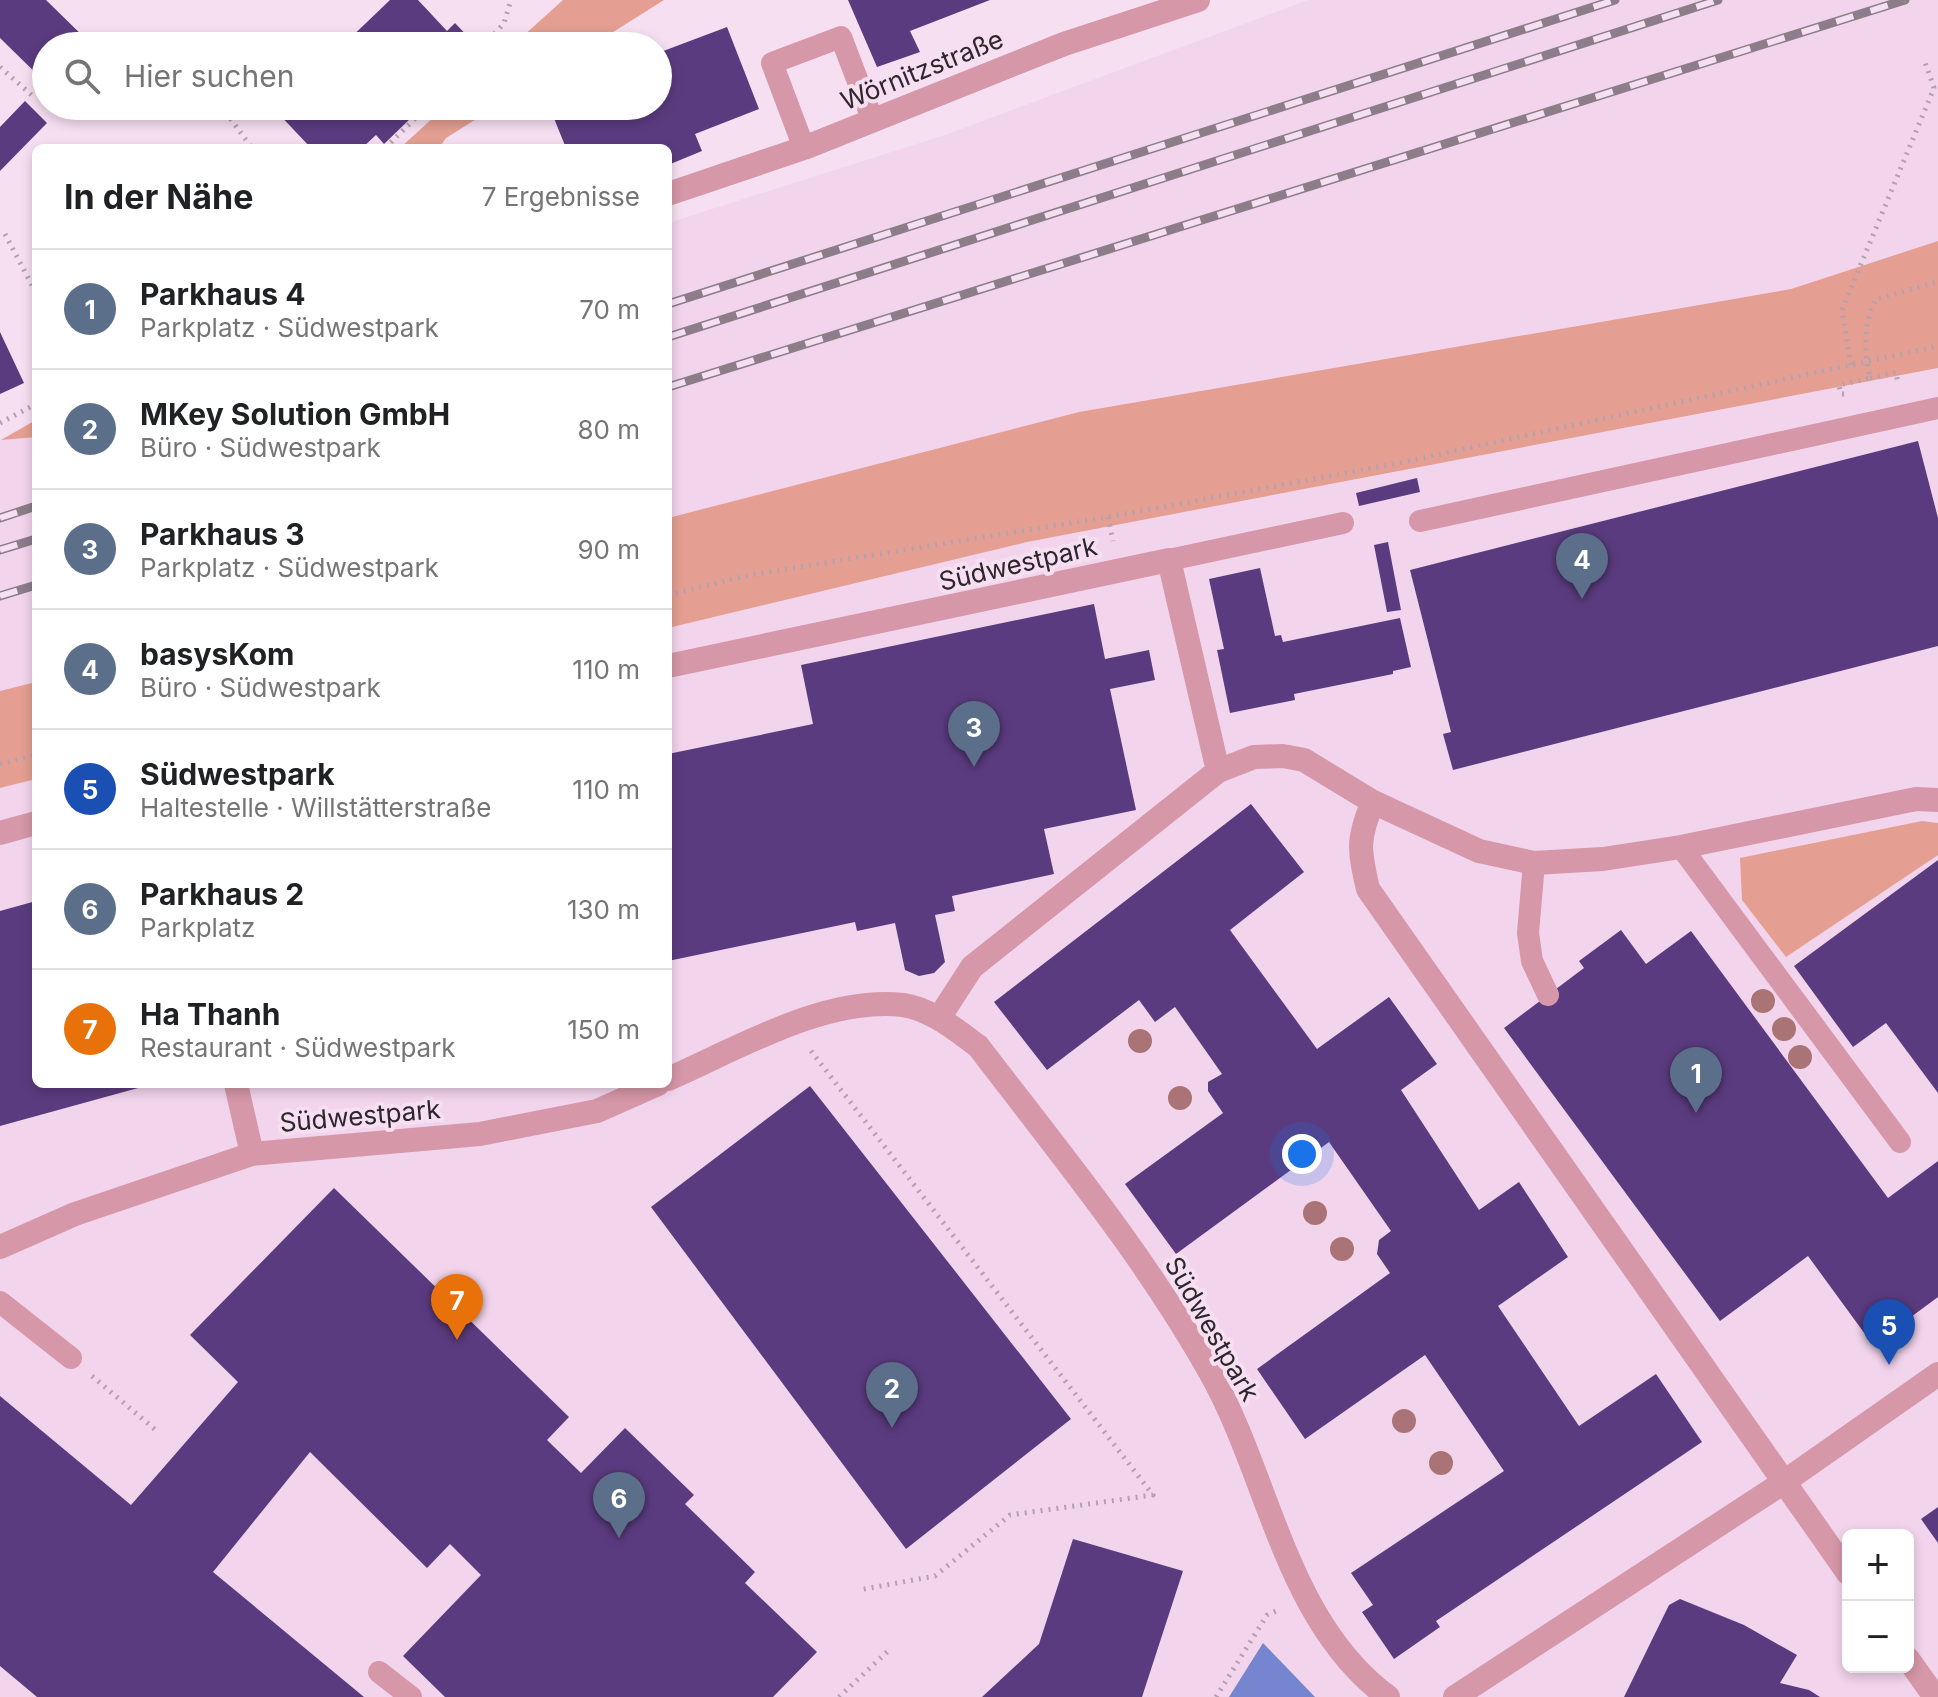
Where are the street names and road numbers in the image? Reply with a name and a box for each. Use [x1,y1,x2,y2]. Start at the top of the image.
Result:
street label: Wörnitzstraße [836,23,1008,116]
street label: Südwestpark [936,530,1100,597]
street label: Südwestpark [278,1093,442,1138]
street label: Südwestpark [1159,1251,1266,1406]

